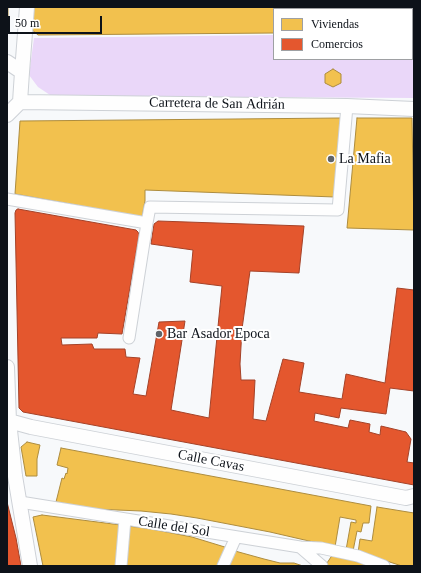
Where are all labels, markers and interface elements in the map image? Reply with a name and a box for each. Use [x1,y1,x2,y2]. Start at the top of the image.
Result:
scale bar [10,8,104,34]
legend [273,8,413,60]
text: 50 m [15,16,39,30]
text: Viviendas [311,17,359,31]
text: Comercios [311,37,363,51]
street label: Carretera de San Adrián [149,94,285,114]
place label: La Mafia [339,151,391,167]
marker: La Mafia [326,154,336,164]
place label: Bar Asador Epoca [167,326,270,342]
marker: Bar Asador Epoca [154,329,164,339]
street label: Calle Cavas [176,446,246,476]
street label: Calle del Sol [137,513,211,541]

